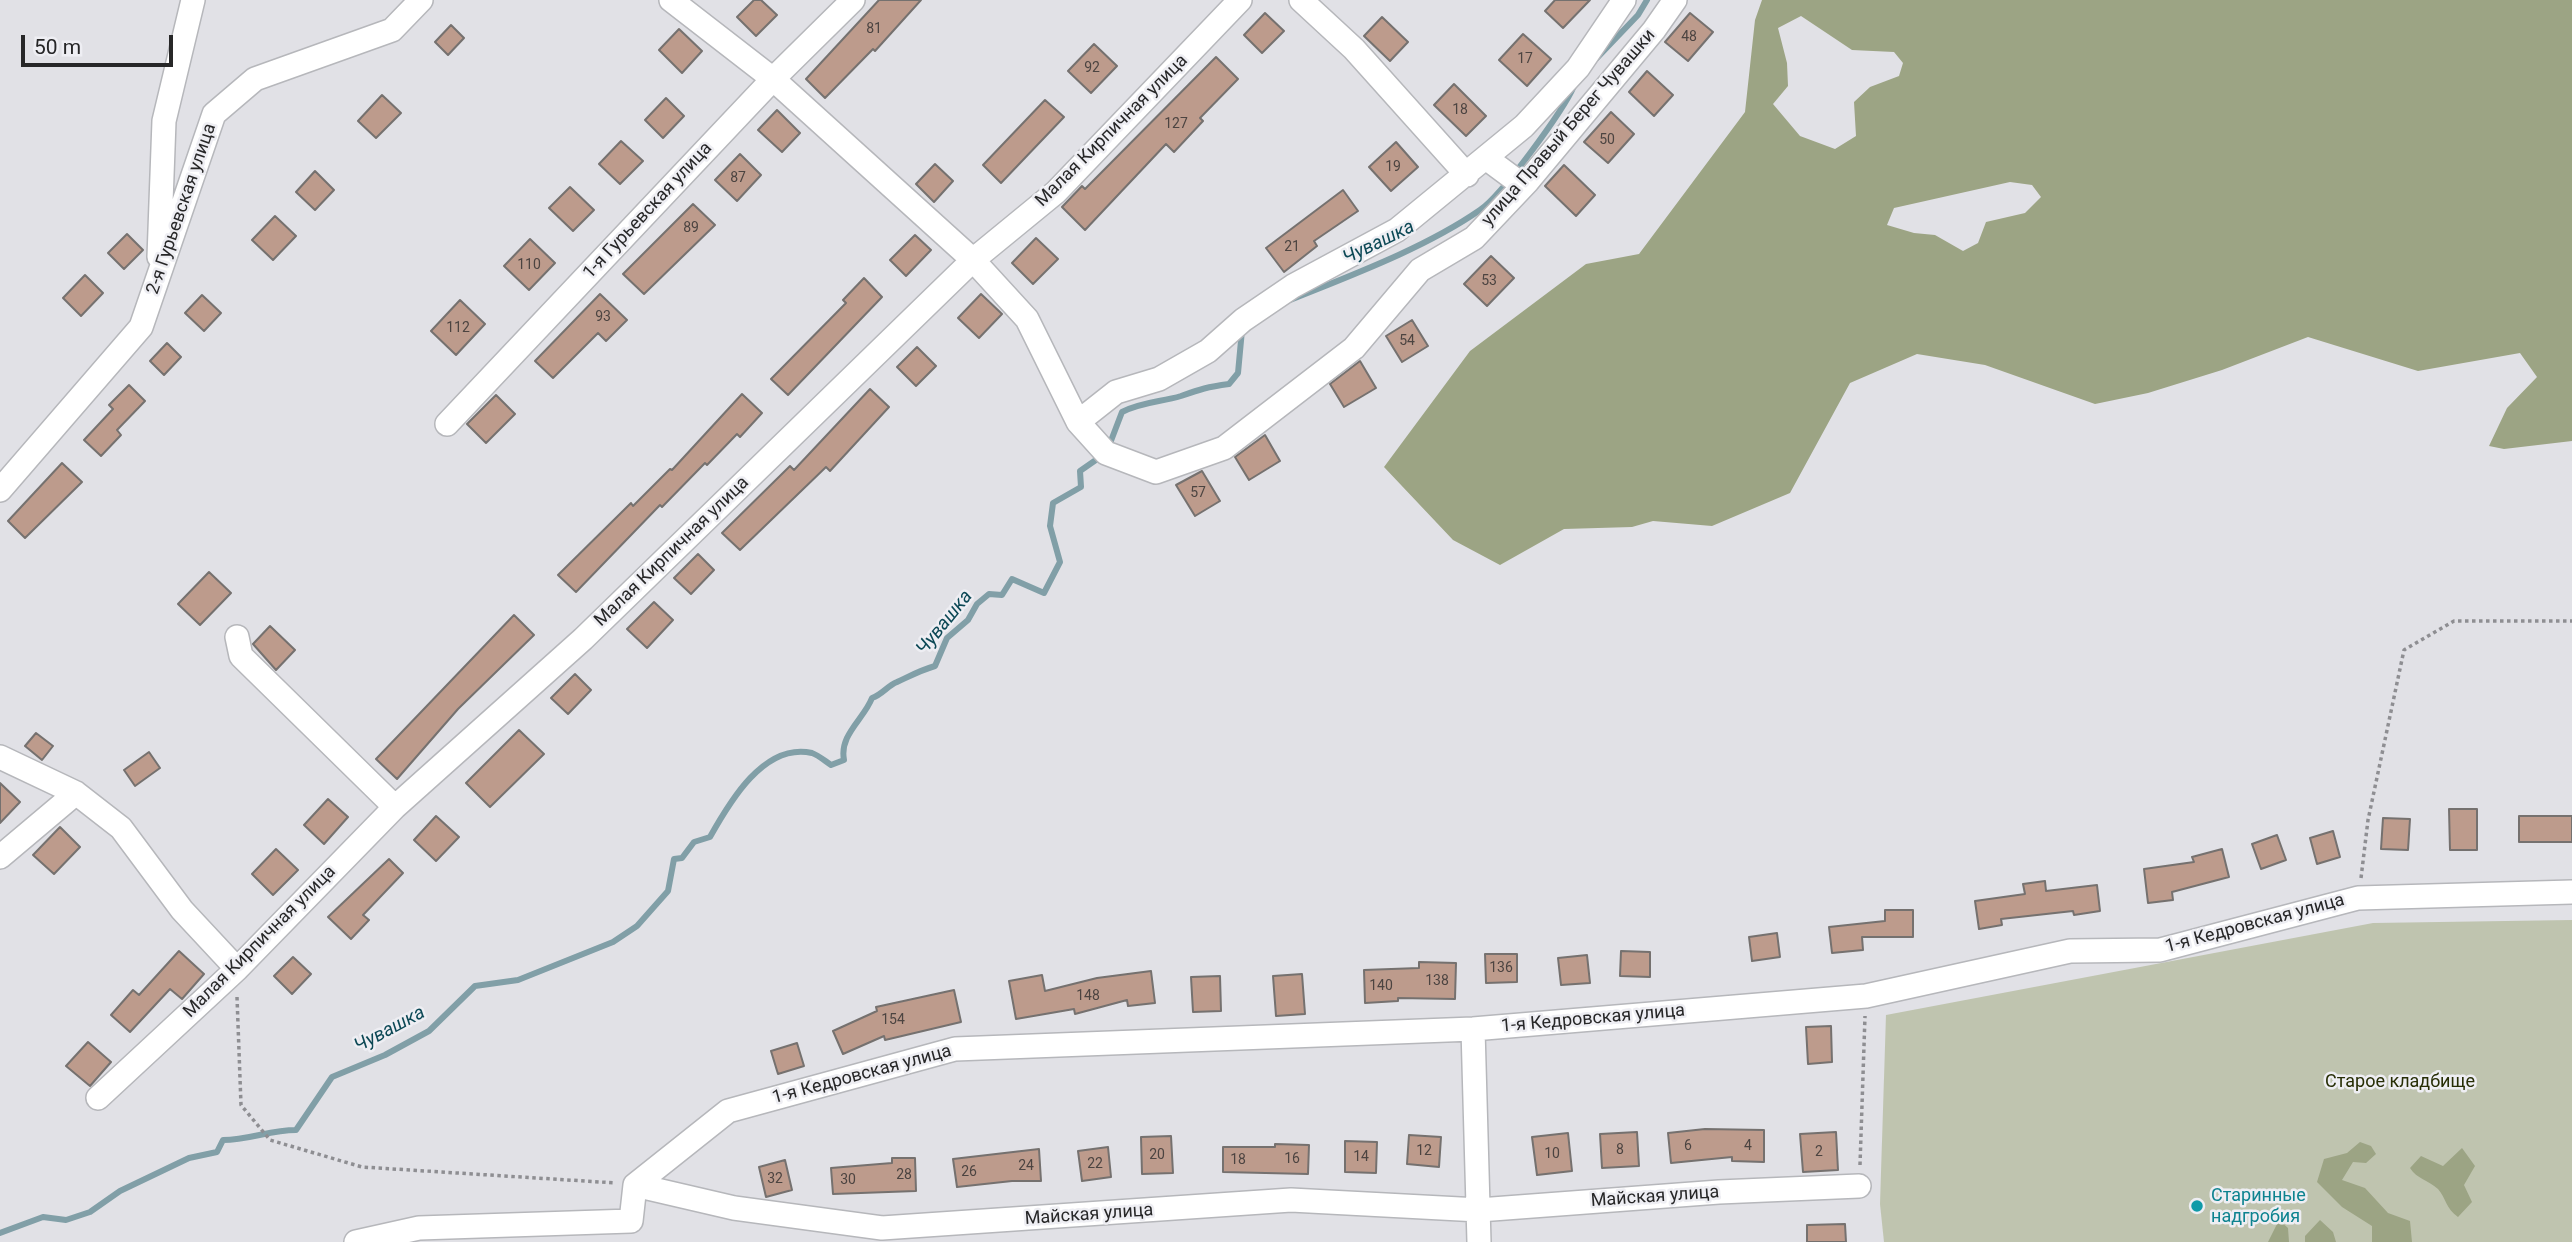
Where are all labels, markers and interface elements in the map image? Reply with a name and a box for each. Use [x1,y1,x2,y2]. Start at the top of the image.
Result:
scale bar [24,21,177,65]
house number: 81 [866,21,882,37]
street label: улица Правый Берег Чувашки [1478,25,1660,231]
house number: 48 [1681,29,1697,45]
text: 50 m [34,35,81,59]
street label: Малая Кирпичная улица [1031,50,1193,212]
house number: 17 [1517,51,1533,67]
house number: 92 [1084,60,1100,76]
house number: 18 [1452,102,1468,118]
house number: 127 [1164,116,1188,132]
street label: 2-я Гурьевская улица [143,121,221,297]
house number: 50 [1599,132,1615,148]
street label: 1-я Гурьевская улица [579,138,717,284]
house number: 19 [1385,159,1401,175]
house number: 87 [730,170,746,186]
water label: Чувашка [1339,216,1419,270]
house number: 89 [683,220,699,236]
house number: 21 [1284,239,1300,255]
house number: 110 [517,257,541,273]
house number: 53 [1481,273,1497,289]
house number: 93 [595,309,611,325]
house number: 112 [446,320,470,336]
house number: 54 [1399,333,1415,349]
street label: Малая Кирпичная улица [590,473,754,631]
house number: 57 [1190,485,1206,501]
water label: Чувашка [912,586,978,660]
street label: Малая Кирпичная улица [179,861,341,1023]
street label: 1-я Кедровская улица [2163,890,2347,958]
house number: 136 [1489,960,1513,976]
house number: 138 [1425,973,1449,989]
house number: 140 [1369,978,1393,994]
house number: 148 [1076,988,1100,1004]
street label: 1-я Кедровская улица [1500,1000,1686,1038]
water label: Чувашка [351,1002,429,1058]
house number: 154 [881,1012,905,1028]
street label: 1-я Кедровская улица [770,1041,954,1109]
park label: Старое кладбище [2325,1071,2475,1093]
house number: 6 [1684,1138,1692,1154]
house number: 4 [1744,1138,1752,1154]
house number: 8 [1616,1142,1624,1158]
house number: 12 [1416,1143,1432,1159]
house number: 2 [1815,1144,1823,1160]
house number: 10 [1544,1146,1560,1162]
house number: 20 [1149,1147,1165,1163]
house number: 14 [1353,1149,1369,1165]
house number: 16 [1284,1151,1300,1167]
house number: 18 [1230,1152,1246,1168]
house number: 22 [1087,1156,1103,1172]
house number: 24 [1018,1158,1034,1174]
house number: 26 [961,1164,977,1180]
house number: 28 [896,1167,912,1183]
house number: 32 [767,1171,783,1187]
house number: 30 [840,1172,856,1188]
street label: Майская улица [1590,1182,1720,1212]
place label: Старинные надгробия [2211,1185,2306,1228]
marker: Старинные надгробия [2189,1198,2205,1214]
street label: Майская улица [1024,1200,1154,1230]

